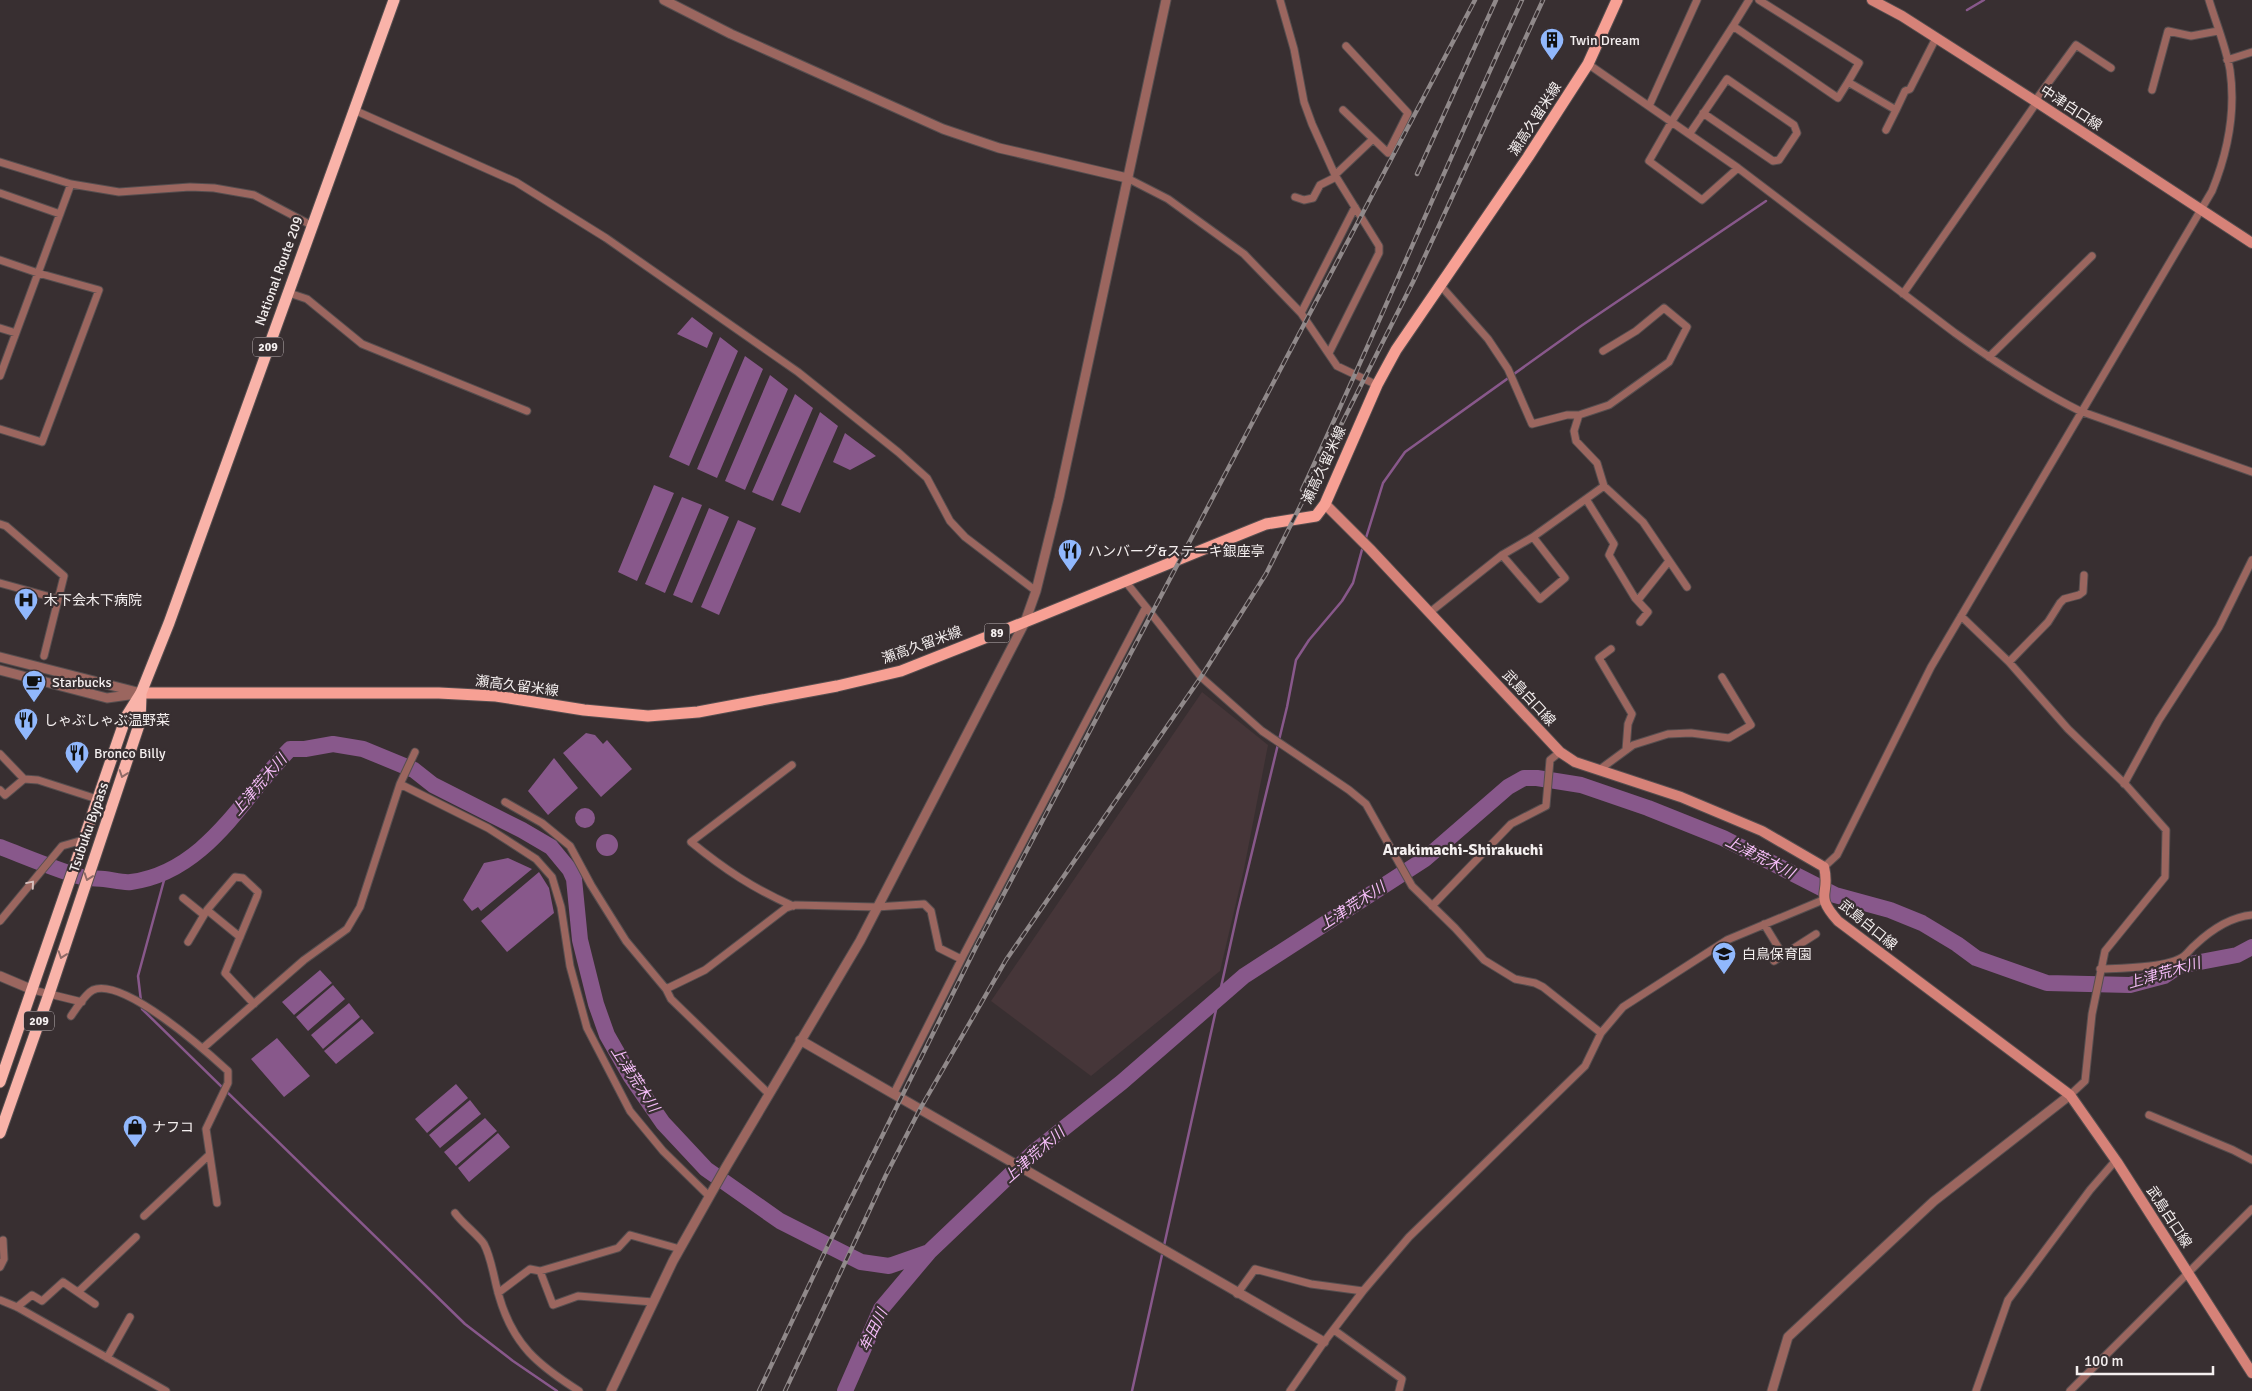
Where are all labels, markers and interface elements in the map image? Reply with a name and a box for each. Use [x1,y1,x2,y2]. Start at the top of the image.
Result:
building icon: Twin Dream [1539,27,1565,61]
place label: Twin Dream [1570,32,1640,49]
street label: 瀬高久留米線 [1505,79,1565,159]
street label: 中津白口線 [2037,82,2105,134]
street label: National Route 209 [251,214,307,328]
road number: 209 [253,338,283,357]
street label: 瀬高久留米線 [1299,423,1349,507]
restaurant icon: ハンバーグ&ステーキ銀座亭 [1057,538,1083,572]
place label: ハンバーグ&ステーキ銀座亭 [1088,543,1265,560]
hospital icon: 木下会木下病院 [13,587,39,621]
place label: 木下会木下病院 [44,592,142,609]
street label: 瀬高久留米線 [880,623,964,667]
road number: 89 [984,624,1010,642]
street label: 武島白口線 [1499,667,1559,729]
cafe icon: Starbucks [21,669,47,703]
street label: 瀬高久留米線 [474,672,560,700]
place label: Starbucks [52,674,112,691]
restaurant icon: しゃぶしゃぶ温野菜 [13,707,39,741]
place label: しゃぶしゃぶ温野菜 [44,712,170,729]
restaurant icon: Bronco Billy [64,740,90,774]
place label: Bronco Billy [94,745,166,762]
water label: 上津荒木川 [228,749,292,819]
one-way arrow [119,769,129,778]
street label: Tsubuku Bypass [66,780,112,874]
water label: 上津荒木川 [1722,832,1799,883]
district label: Arakimachi-Shirakuchi [1383,840,1543,860]
one-way arrow [84,872,94,880]
water label: 上津荒木川 [1316,877,1390,934]
one-way arrow [25,880,34,889]
street label: 武島白口線 [1835,896,1901,954]
school or university icon: 白鳥保育園 [1711,941,1737,975]
place label: 白鳥保育園 [1742,946,1812,963]
one-way arrow [58,951,68,959]
water label: 上津荒木川 [2125,953,2204,992]
road number: 209 [24,1011,54,1030]
water label: 上津荒木川 [607,1043,664,1117]
shop icon: ナフコ [122,1114,148,1148]
place label: ナフコ [152,1119,194,1136]
water label: 上津荒木川 [1000,1122,1070,1186]
street label: 武島白口線 [2143,1183,2195,1251]
water label: 牟田川 [855,1304,892,1354]
scale bar [2077,1344,2213,1376]
text: 100 m [2084,1352,2124,1370]

